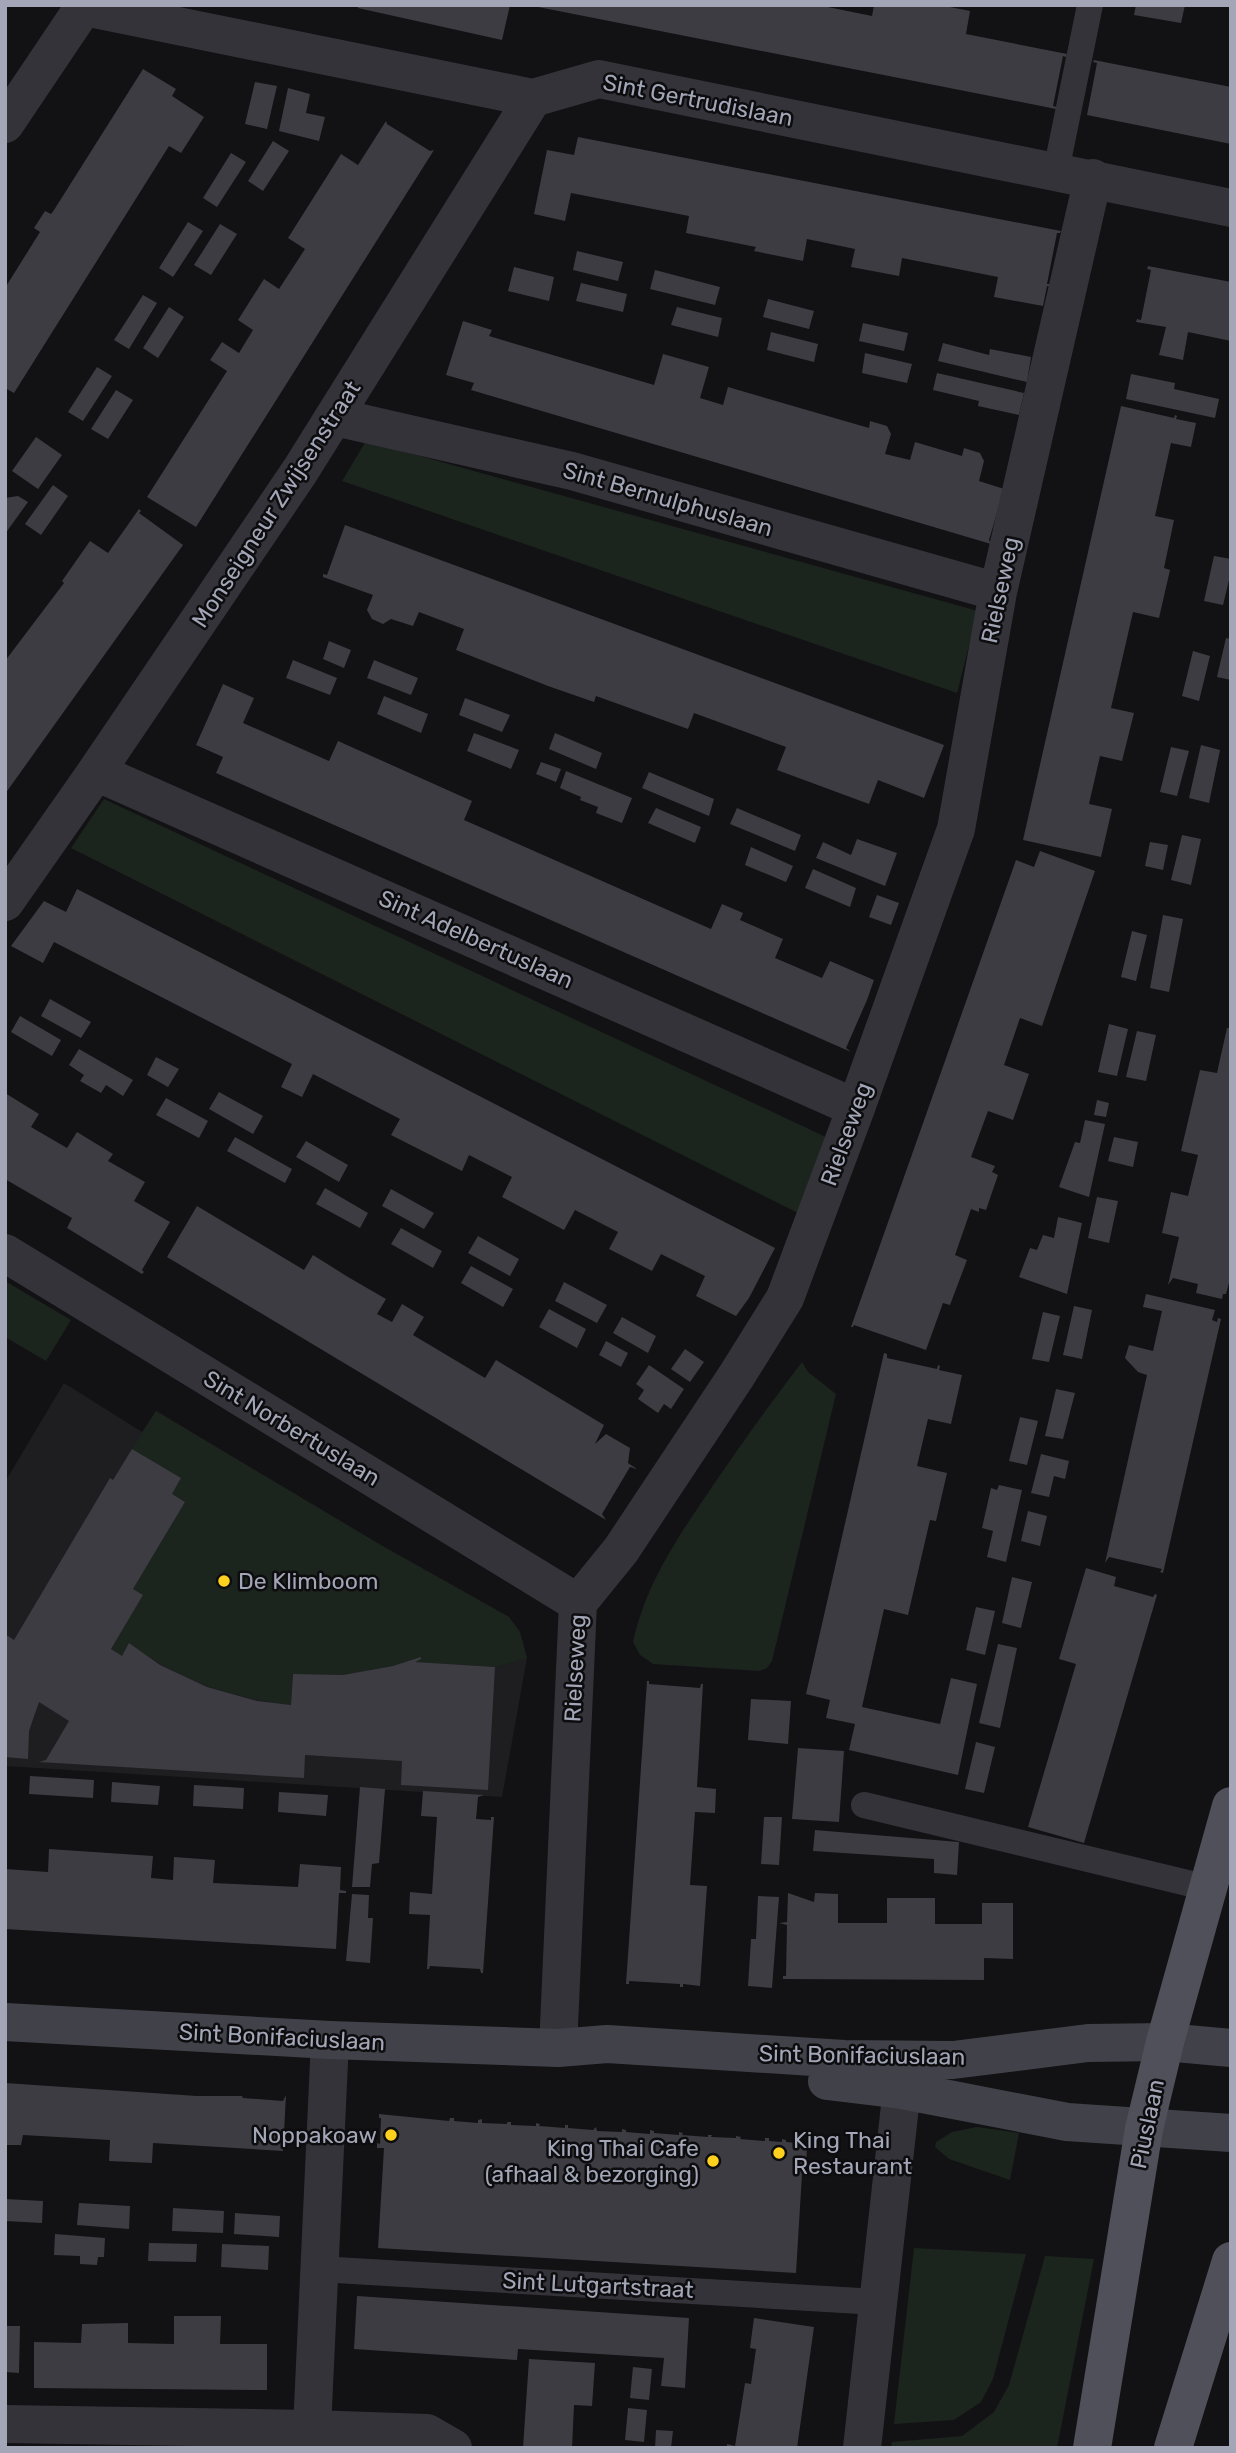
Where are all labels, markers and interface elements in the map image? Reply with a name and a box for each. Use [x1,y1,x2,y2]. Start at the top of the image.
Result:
street label: Sint Gertrudislaan [601,68,795,132]
street label: Monseigneur Zwijsenstraat [186,375,366,633]
street label: Sint Bernulphuslaan [560,456,776,542]
street label: Rielseweg [975,534,1025,646]
street label: Sint Adelbertuslaan [374,884,578,994]
street label: Rielseweg [814,1078,878,1190]
street label: Sint Norbertuslaan [199,1364,385,1492]
place label: De Klimboom [238,1567,378,1595]
marker: De Klimboom [216,1573,232,1589]
street label: Rielseweg [558,1613,592,1723]
street label: Sint Bonifaciuslaan [178,2018,386,2056]
street label: Sint Bonifaciuslaan [759,2039,965,2071]
street label: Piuslaan [1124,2077,1170,2171]
place label: Noppakoaw [252,2121,377,2149]
place label: King Thai Restaurant [793,2126,912,2180]
marker: Noppakoaw [383,2127,399,2143]
place label: King Thai Cafe (afhaal & bezorging) [485,2134,699,2188]
marker: King Thai Restaurant [771,2145,787,2161]
marker: King Thai Cafe (afhaal & bezorging) [705,2153,721,2169]
street label: Sint Lutgartstraat [502,2266,694,2304]

